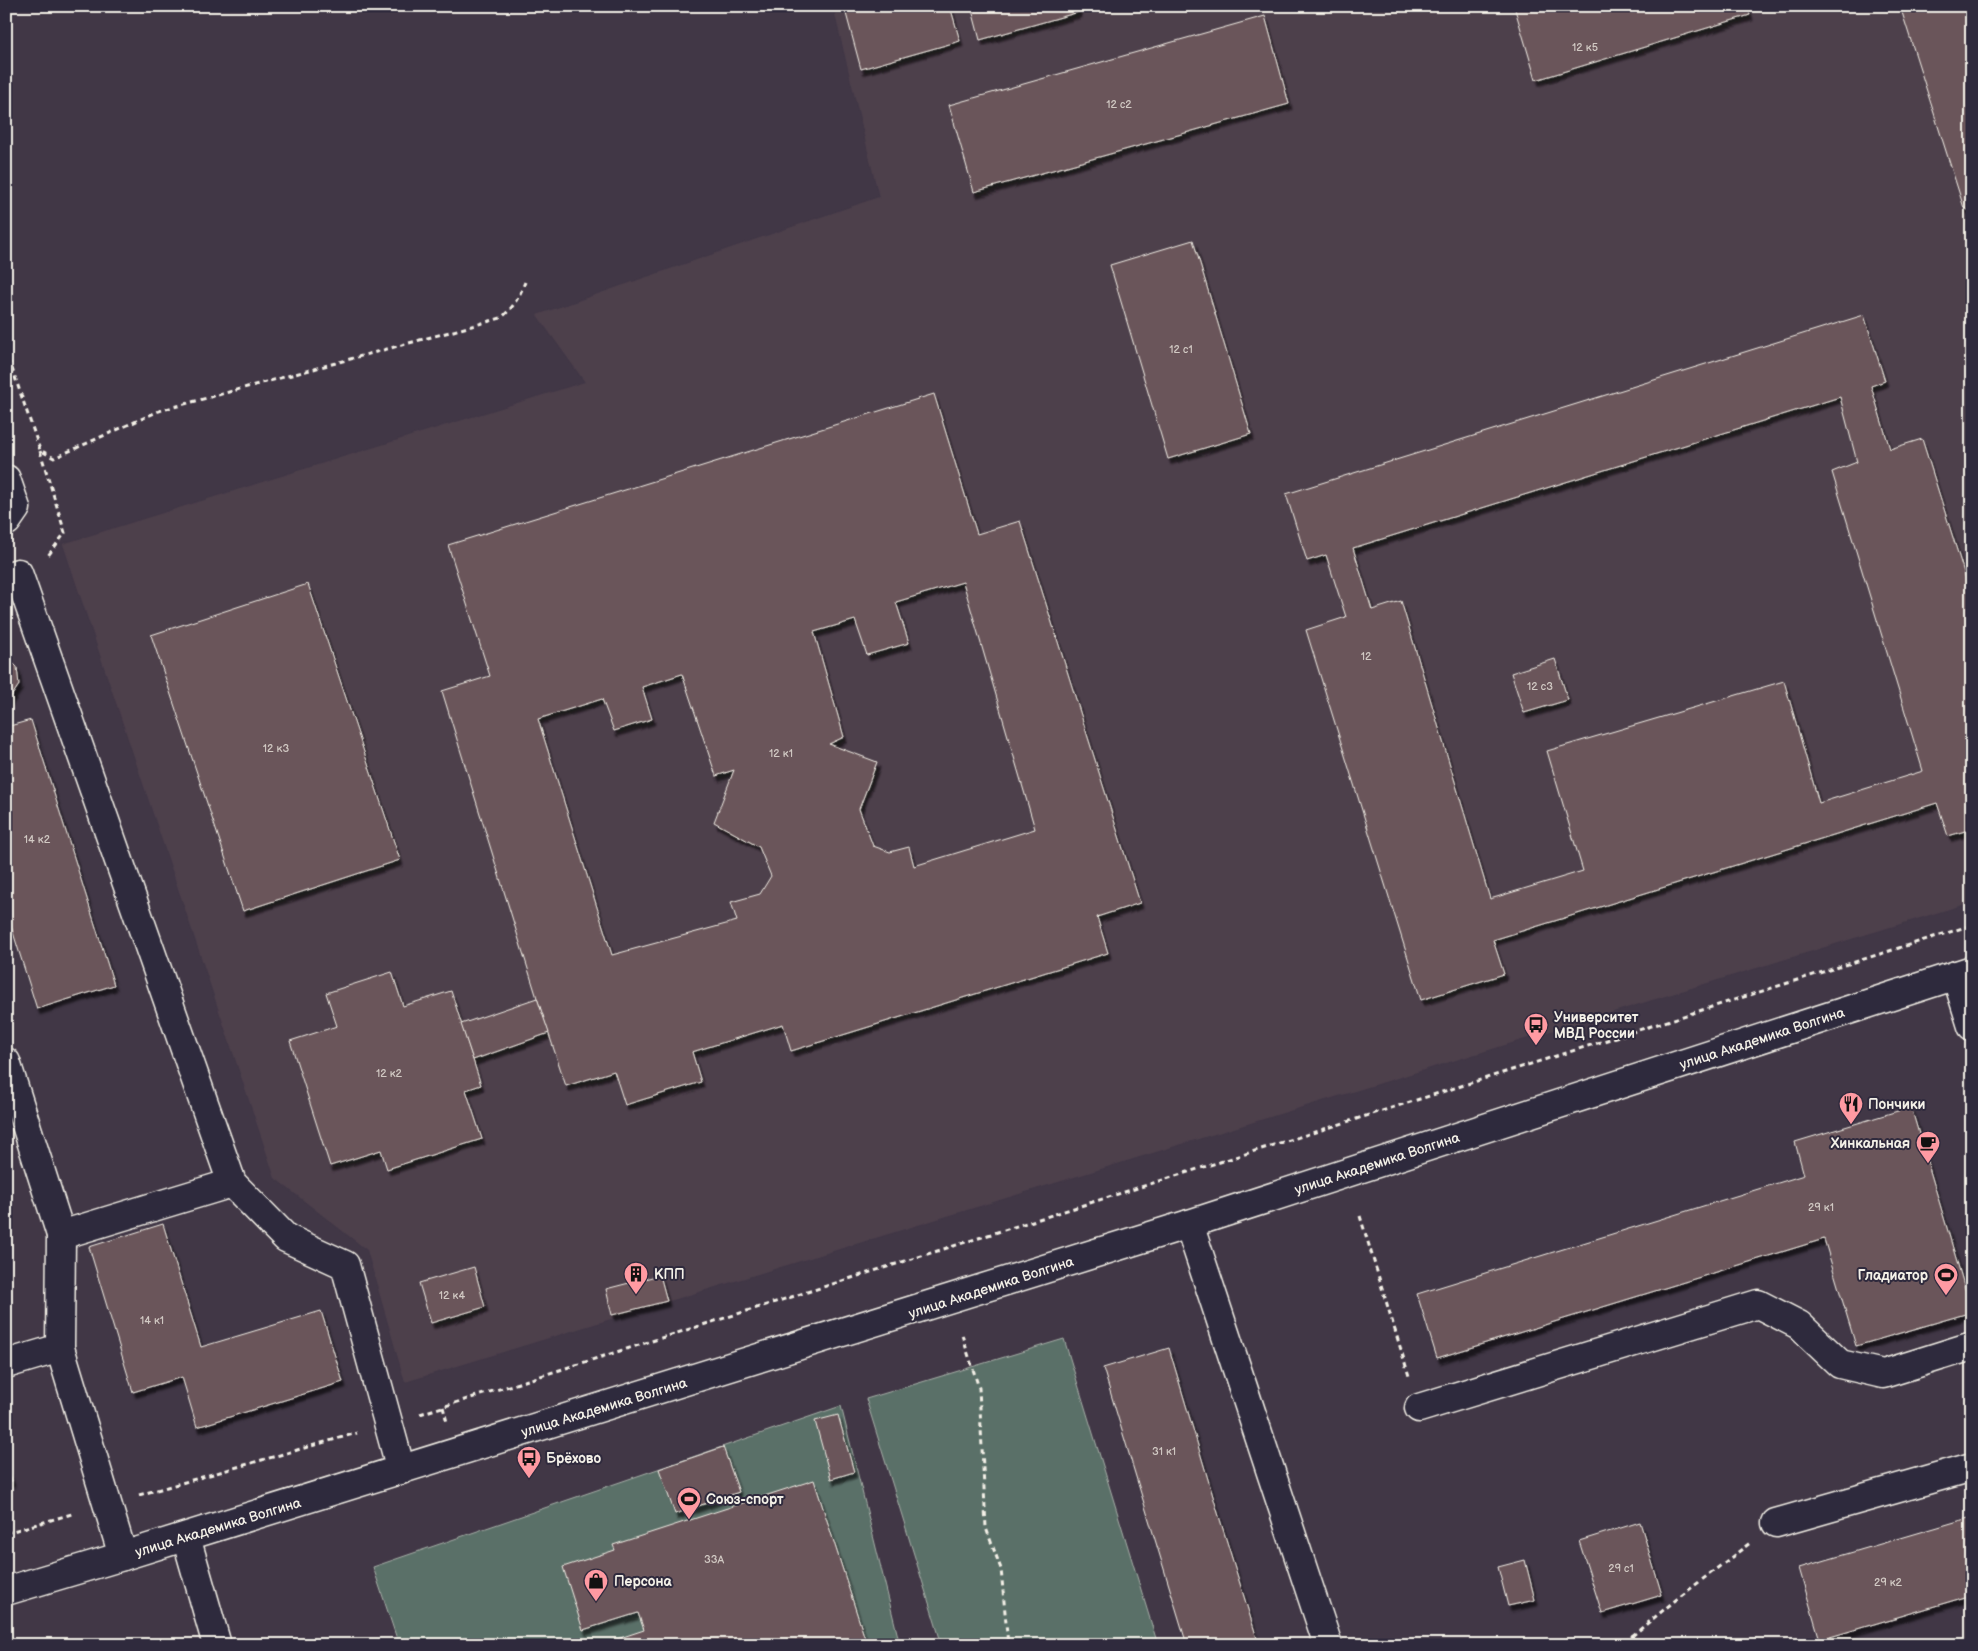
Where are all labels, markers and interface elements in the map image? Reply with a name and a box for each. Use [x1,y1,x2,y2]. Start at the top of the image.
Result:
house number: 12 к5 [1572,41,1598,54]
house number: 12 с2 [1106,98,1132,111]
house number: 12 с1 [1169,343,1193,356]
house number: 12 [1361,650,1372,663]
house number: 12 с3 [1527,680,1553,693]
house number: 12 к3 [263,742,289,755]
house number: 12 к1 [769,747,793,760]
house number: 14 к2 [24,833,51,846]
street label: улица Академика Волгина [1677,1004,1848,1073]
place label: Университет МВД России [1554,1009,1639,1042]
bus stop icon: Университет МВД России [1523,1012,1549,1046]
house number: 12 к2 [376,1067,403,1080]
restaurant icon: Пончики [1838,1091,1864,1125]
place label: Пончики [1868,1096,1925,1113]
street label: улица Академика Волгина [1292,1129,1463,1198]
cafe icon: Хинкальная [1915,1130,1941,1164]
place label: Хинкальная [1830,1135,1910,1152]
house number: 29 к1 [1808,1201,1834,1214]
street label: улица Академика Волгина [906,1253,1077,1322]
building icon: КПП [623,1261,649,1295]
sports icon: Гладиатор [1933,1262,1959,1296]
place label: КПП [654,1266,685,1283]
place label: Гладиатор [1857,1267,1929,1284]
house number: 12 к4 [439,1289,465,1302]
house number: 14 к1 [140,1314,164,1327]
street label: улица Академика Волгина [519,1374,690,1441]
bus stop icon: Брёхово [516,1445,542,1479]
house number: 31 к1 [1152,1445,1176,1458]
place label: Брёхово [546,1450,601,1467]
sports icon: Союз-спорт [676,1486,702,1520]
place label: Союз-спорт [706,1491,784,1508]
street label: улица Академика Волгина [133,1494,304,1561]
house number: 33А [704,1553,724,1566]
house number: 29 с1 [1608,1562,1634,1575]
shop icon: Персона [583,1568,609,1602]
place label: Персона [614,1573,672,1590]
house number: 29 к2 [1874,1576,1903,1589]

